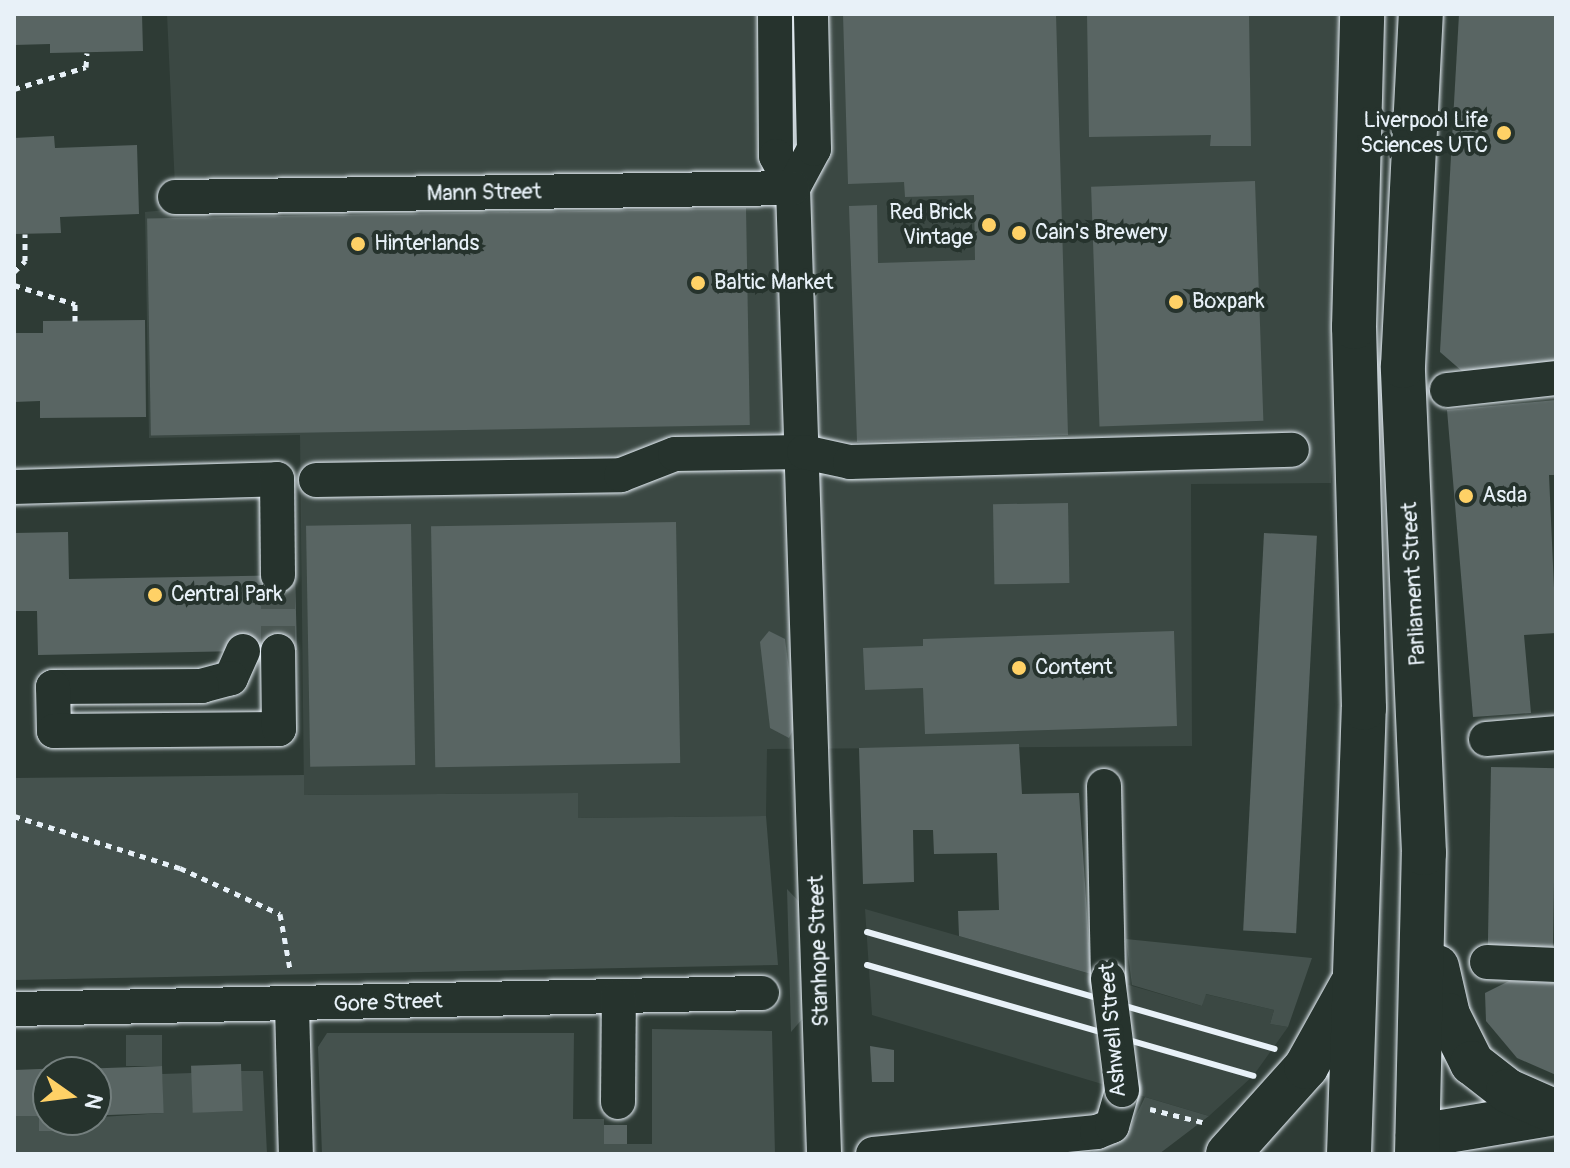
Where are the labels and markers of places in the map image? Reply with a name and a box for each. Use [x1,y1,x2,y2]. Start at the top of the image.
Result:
place label: Liverpool Life Sciences UTC [1360,107,1488,158]
marker: Liverpool Life Sciences UTC [1495,124,1513,142]
place label: Red Brick Vintage [889,199,973,250]
marker: Red Brick Vintage [980,216,998,234]
place label: Cain's Brewery [1035,220,1168,246]
marker: Cain's Brewery [1010,224,1028,242]
place label: Hinterlands [374,231,479,257]
marker: Hinterlands [349,235,367,253]
place label: Baltic Market [714,270,833,296]
marker: Baltic Market [689,274,707,292]
place label: Boxpark [1192,289,1265,315]
marker: Boxpark [1167,293,1185,311]
place label: Asda [1482,483,1527,509]
marker: Asda [1457,487,1475,505]
place label: Central Park [171,582,283,608]
marker: Central Park [146,586,164,604]
place label: Content [1035,655,1113,681]
marker: Content [1010,659,1028,677]

